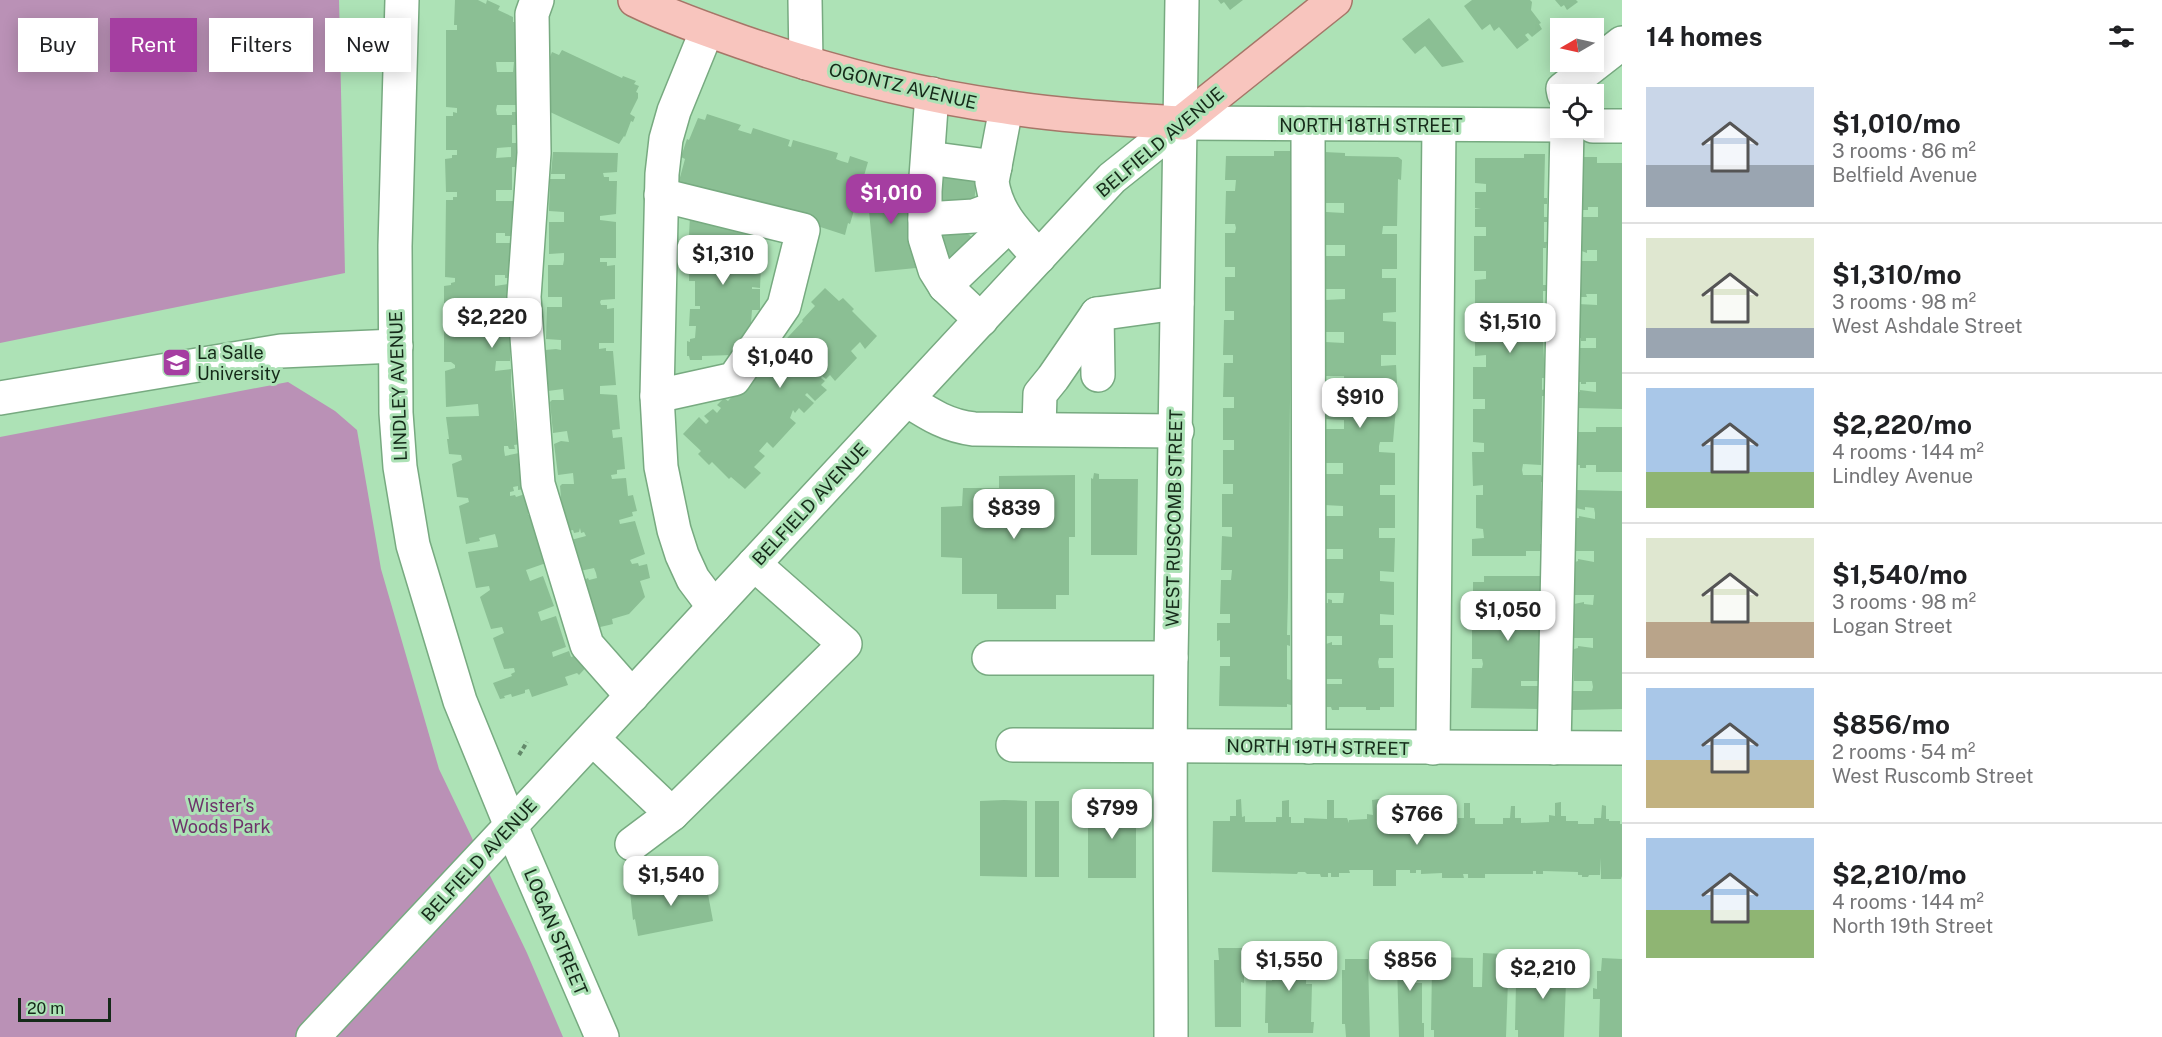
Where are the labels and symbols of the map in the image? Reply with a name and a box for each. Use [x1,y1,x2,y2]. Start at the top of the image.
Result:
north arrow [1550,18,1604,72]
street label: OGONTZ AVENUE [827,59,979,113]
street label: BELFIELD AVENUE [1092,83,1228,201]
street label: NORTH 18TH STREET [1279,115,1463,136]
pin: $1,010 [842,174,940,225]
pin: $1,310 [674,235,772,286]
pin: $2,220 [443,298,541,349]
pin: $1,510 [1461,303,1559,354]
street label: LINDLEY AVENUE [385,311,411,461]
pin: $1,040 [731,338,829,389]
place label: La Salle University [197,342,281,384]
school or university icon: La Salle University [160,346,192,378]
pin: $910 [1324,378,1396,429]
street label: WEST RUSCOMB STREET [1162,409,1186,627]
street label: BELFIELD AVENUE [748,438,872,570]
pin: $839 [978,489,1050,540]
pin: $1,050 [1459,591,1557,642]
street label: NORTH 19TH STREET [1226,735,1410,759]
pin: $799 [1076,789,1148,840]
street label: BELFIELD AVENUE [417,794,541,926]
park label: Wister's Woods Park [171,795,271,837]
pin: $766 [1381,795,1453,846]
pin: $1,540 [622,856,720,907]
street label: LOGAN STREET [520,866,592,999]
pin: $1,550 [1240,941,1338,992]
pin: $856 [1374,941,1446,992]
pin: $2,210 [1494,949,1592,1000]
scale bar [18,995,111,1022]

